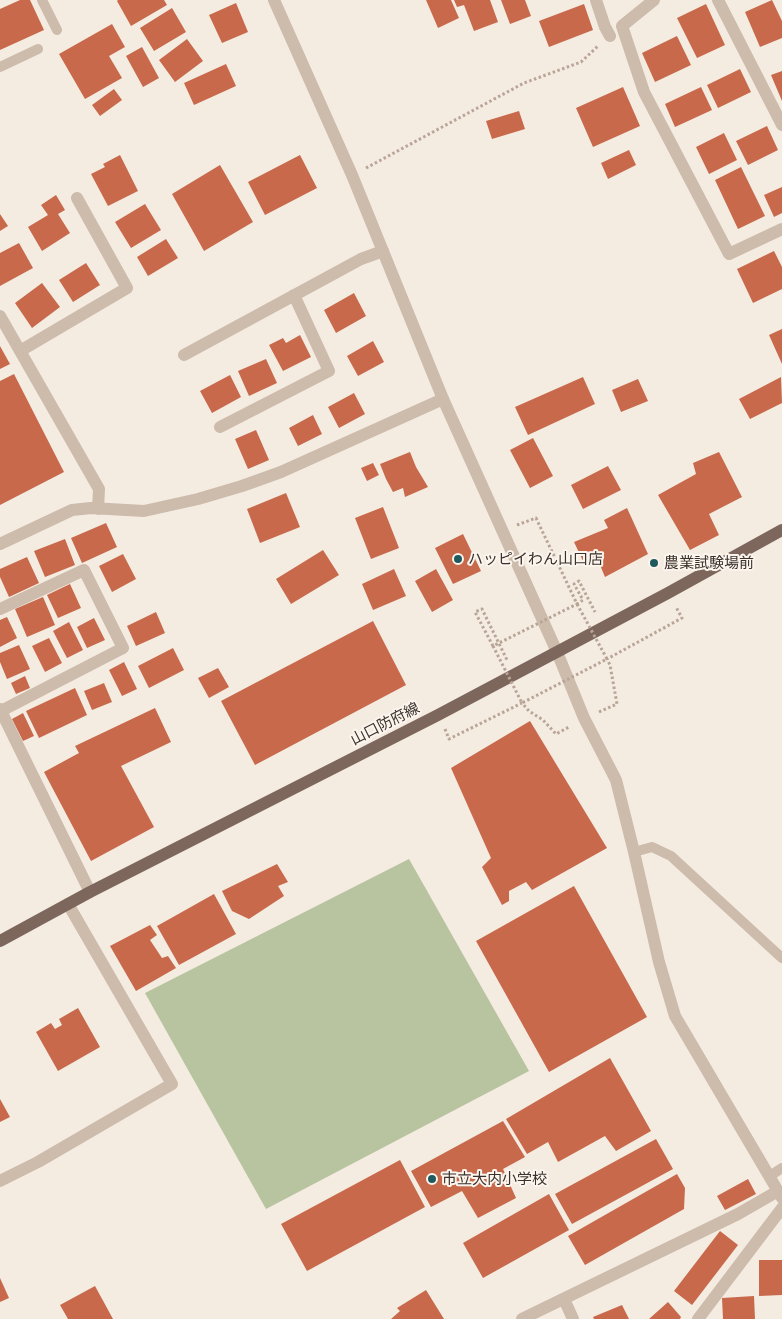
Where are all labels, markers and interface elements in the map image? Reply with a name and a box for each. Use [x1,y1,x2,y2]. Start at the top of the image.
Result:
place label: ハッピイわん山口店 [468,550,603,568]
marker: ハッピイわん山口店 [452,553,464,565]
place label: 農業試験場前 [664,554,754,572]
marker: 農業試験場前 [648,557,660,569]
street label: 山口防府線 [348,699,422,749]
place label: 市立大内小学校 [442,1170,547,1188]
marker: 市立大内小学校 [426,1173,438,1185]

